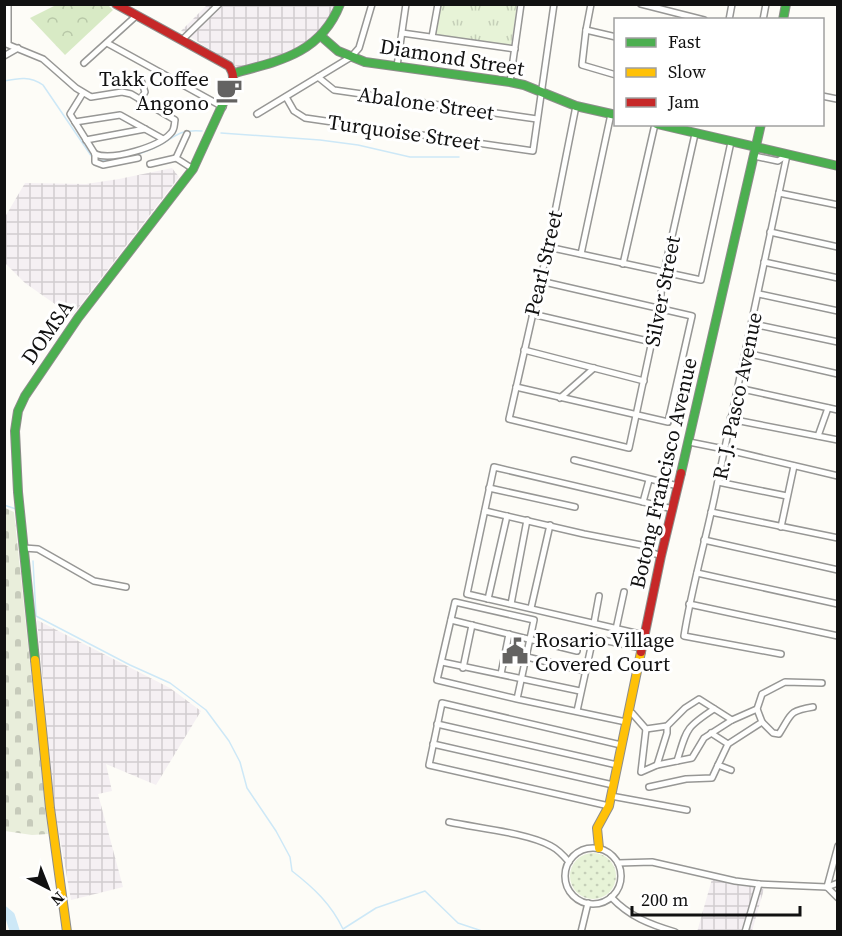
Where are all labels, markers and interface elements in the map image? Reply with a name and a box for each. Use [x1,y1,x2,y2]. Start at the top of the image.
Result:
legend [614,18,824,126]
text: Fast [668,29,701,54]
street label: Diamond Street [378,31,527,83]
text: Slow [668,59,706,84]
place label: Takk Coffee Angono [99,64,209,117]
cafe icon: Takk Coffee Angono [214,75,244,105]
street label: Abalone Street [356,79,496,127]
text: Jam [667,89,700,114]
street label: Turquoise Street [326,107,482,157]
street label: Pearl Street [517,207,569,318]
street label: Silver Street [637,233,687,349]
street label: DOMSA [14,294,80,370]
street label: R. J. Pasco Avenue [705,310,769,482]
street label: Botong Francisco Avenue [622,355,704,591]
place label: Rosario Village Covered Court [535,625,675,678]
public building icon: Rosario Village Covered Court [500,636,530,666]
north arrow [18,858,78,918]
scale bar [632,879,800,917]
text: N [46,887,70,911]
text: 200 m [641,887,688,912]

